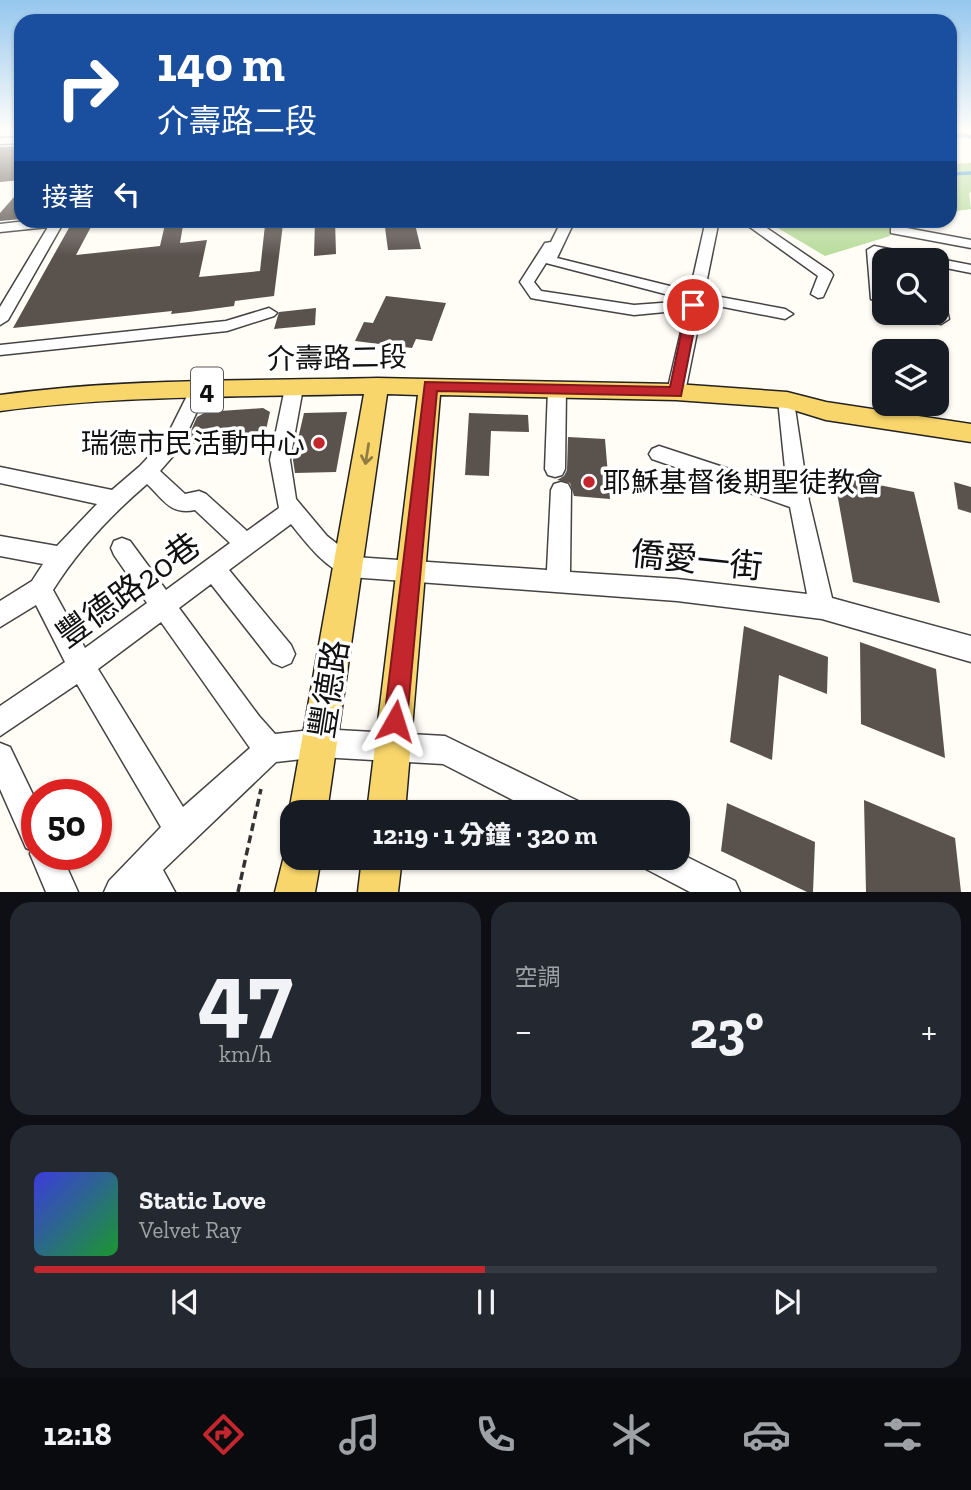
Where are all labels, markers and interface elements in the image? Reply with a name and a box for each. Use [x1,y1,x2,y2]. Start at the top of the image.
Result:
text: 140 m [157,35,285,94]
icon: right [42,42,133,133]
text: 介壽路二段 [157,102,317,140]
icon: left [108,175,146,213]
text: 接著 [42,181,94,213]
map controls [872,248,949,416]
button: search [872,248,949,325]
pin [663,275,723,335]
icon: arrive [674,286,712,324]
button: layers [872,339,949,416]
street label: 介壽路二段 [267,340,407,376]
road number: 4 [191,368,223,412]
place label: 瑞德市民活動中心 [81,427,305,460]
marker: 瑞德市民活動中心 [311,435,327,451]
one-way arrow [360,442,373,465]
place label: 耶穌基督後期聖徒教會 [603,466,883,499]
marker: 耶穌基督後期聖徒教會 [581,474,597,490]
street label: 豐德路20巷 [49,525,207,655]
street label: 僑愛一街 [629,534,765,586]
street label: 豐德路 [302,637,356,741]
position arrow [358,684,432,758]
speed limit sign: 50 [21,779,112,870]
text: 12:19 · 1 分鐘 · 320 m [373,819,597,851]
text: 47 [198,940,293,1049]
text: 空調 [515,963,561,991]
text: 23° [689,999,764,1061]
text: − [515,1008,532,1054]
text: + [921,1008,937,1054]
text: km/h [219,1040,272,1068]
text: Static Love [139,1184,266,1216]
text: Velvet Ray [139,1216,241,1244]
icon: previous [166,1283,204,1321]
icon: pause [467,1283,505,1321]
icon: next [768,1283,806,1321]
icon: directions [199,1410,248,1459]
icon: music [335,1410,384,1459]
icon: phone [471,1410,520,1459]
icon: climate [607,1410,656,1459]
icon: car [742,1410,791,1459]
icon: filters [878,1410,927,1459]
text: 12:18 [43,1415,112,1453]

